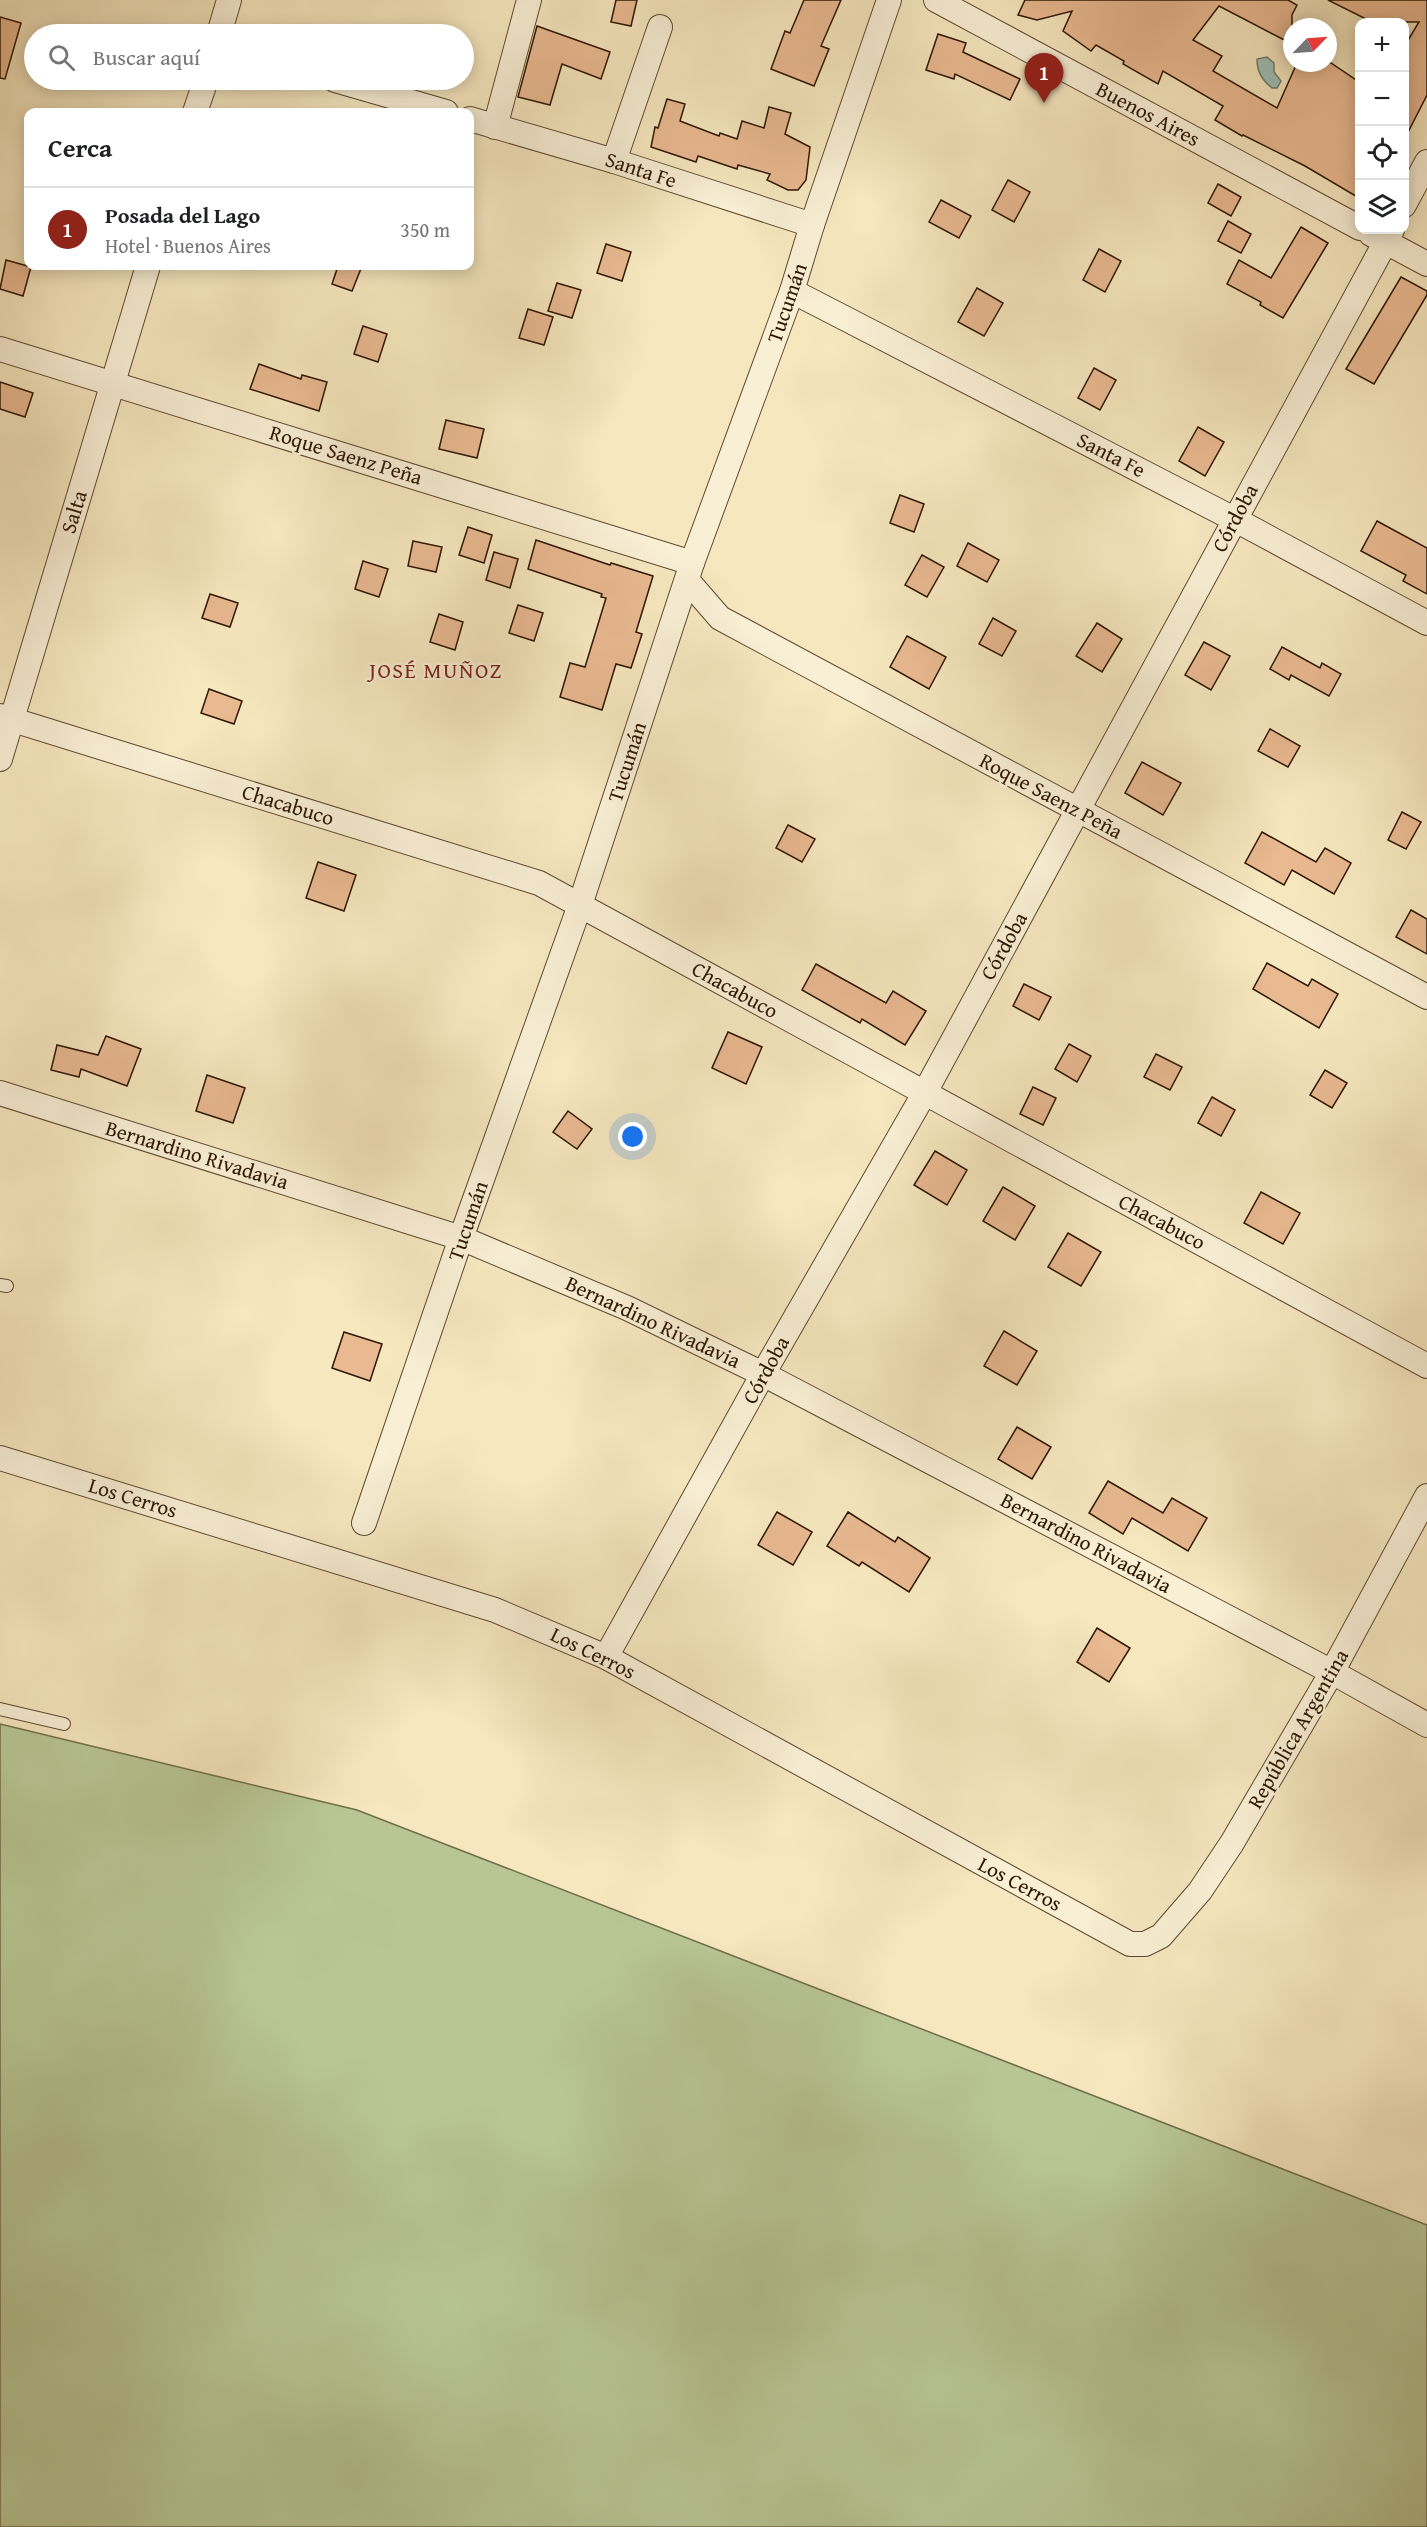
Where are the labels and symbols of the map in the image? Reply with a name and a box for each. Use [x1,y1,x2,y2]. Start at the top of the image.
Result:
north arrow [1283,18,1337,72]
pin: 1 [1024,54,1064,103]
street label: Buenos Aires [1091,73,1206,154]
street label: Santa Fe [602,143,681,196]
street label: Tucumán [758,259,815,347]
street label: Roque Saenz Peña [266,417,426,492]
street label: Santa Fe [1072,424,1151,485]
street label: Córdoba [1204,478,1265,557]
street label: Salta [52,486,95,537]
district label: JOSÉ MUÑOZ [366,654,503,686]
street label: Tucumán [599,718,654,806]
street label: Roque Saenz Peña [974,745,1128,846]
street label: Chacabuco [238,776,338,833]
street label: Córdoba [972,906,1035,985]
street label: Chacabuco [686,953,784,1026]
street label: Bernardino Rivadavia [102,1112,293,1197]
your location [618,1122,647,1151]
street label: Tucumán [439,1177,496,1265]
street label: Chacabuco [1113,1186,1211,1257]
street label: Bernardino Rivadavia [561,1267,746,1376]
street label: Córdoba [734,1330,797,1409]
street label: Los Cerros [85,1469,181,1526]
street label: Bernardino Rivadavia [995,1484,1177,1601]
street label: Los Cerros [545,1619,641,1686]
street label: República Argentina [1239,1643,1356,1814]
street label: Los Cerros [973,1848,1068,1919]

